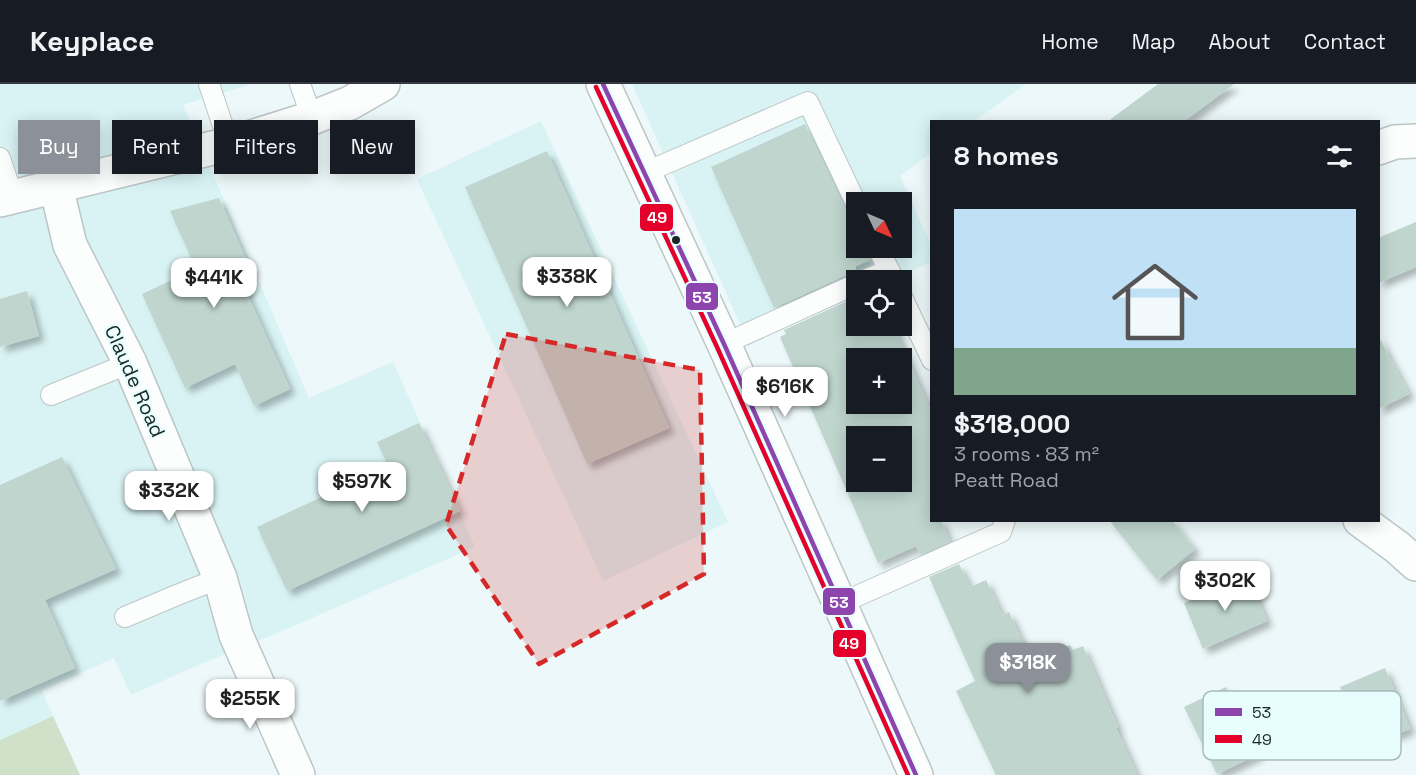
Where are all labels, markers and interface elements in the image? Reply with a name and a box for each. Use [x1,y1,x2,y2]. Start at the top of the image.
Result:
text: Keyplace [30,23,154,59]
text: Home [1041,28,1099,55]
text: Map [1132,28,1176,55]
text: About [1209,28,1271,55]
text: Contact [1304,28,1386,55]
chip: Buy [18,120,100,174]
chip: Rent [112,120,202,174]
chip: Filters [214,120,318,174]
chip: New [330,120,415,174]
text: 8 homes [954,139,1059,173]
icon: filters [1323,140,1356,173]
north arrow [846,192,912,258]
map controls [846,192,912,492]
line badge: 49 [639,203,674,232]
text: 49 [647,207,667,228]
unlabelled marker [670,234,682,246]
icon: home [1101,248,1209,356]
pin: $338K [525,257,609,308]
pin: $441K [172,258,256,309]
text: $338K [537,263,597,289]
text: $441K [185,264,243,290]
button: locate [846,270,912,336]
line badge: 53 [685,282,719,311]
text: 53 [692,287,712,308]
street label: Claude Road [99,321,171,441]
button: + [846,348,912,414]
pin: $616K [743,367,827,418]
text: $616K [756,373,814,399]
text: $318,000 [954,407,1070,441]
button: − [846,426,912,492]
text: 3 rooms · 83 m² [954,441,1099,467]
pin: $597K [320,462,404,513]
text: Peatt Road [954,467,1059,493]
text: $597K [332,468,392,494]
pin: $332K [127,471,211,522]
text: $332K [139,477,199,503]
pin: $302K [1183,561,1267,612]
text: $302K [1194,567,1256,593]
line badge: 53 [822,587,856,616]
text: 53 [829,592,849,613]
line badge: 49 [832,629,867,658]
text: 49 [839,633,859,654]
pin: $318K [986,643,1070,694]
text: $318K [999,649,1057,675]
pin: $255K [208,679,292,730]
text: $255K [220,685,280,711]
legend [1203,691,1401,760]
text: 53 [1252,702,1271,723]
text: 49 [1252,729,1272,750]

